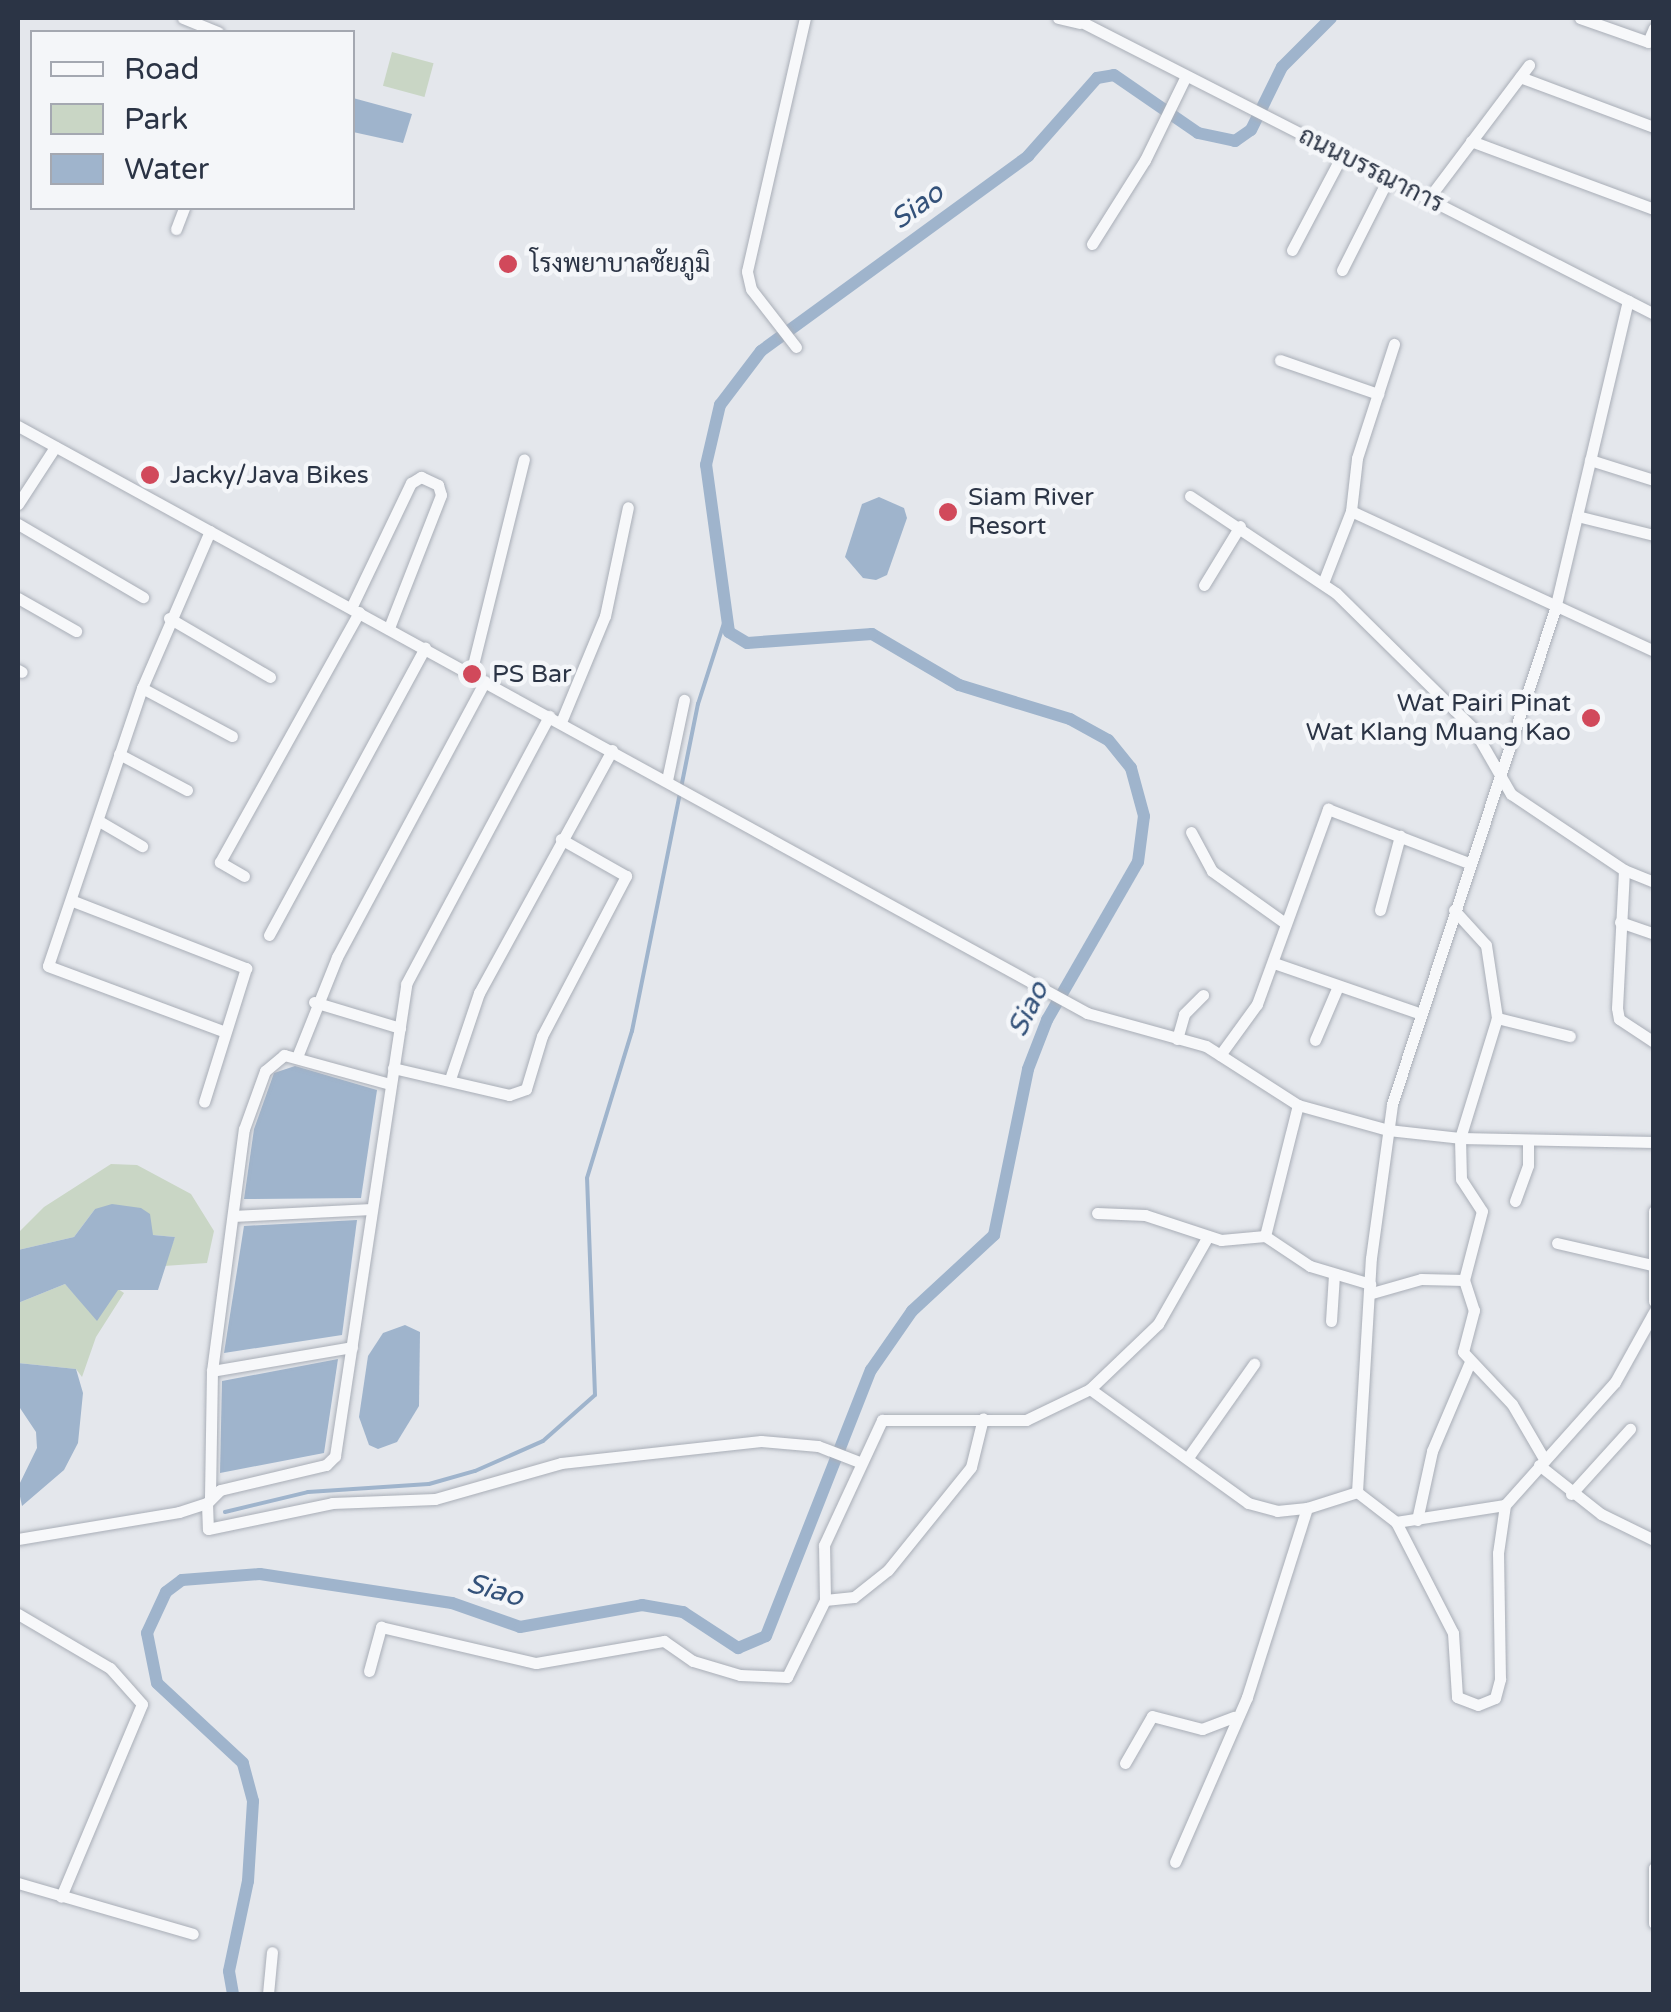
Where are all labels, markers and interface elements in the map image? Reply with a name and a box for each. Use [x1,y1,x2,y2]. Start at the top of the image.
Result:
legend [30,30,355,210]
text: Road [124,51,199,88]
text: Park [124,101,188,138]
street label: ถนนบรรณาการ [1294,121,1448,219]
text: Water [124,151,209,188]
water label: Siao [884,176,950,236]
place label: โรงพยาบาลชัยภูมิ [530,249,710,279]
marker: โรงพยาบาลชัยภูมิ [495,251,521,277]
place label: Jacky/Java Bikes [170,460,369,490]
marker: Jacky/Java Bikes [139,464,161,486]
place label: Siam River Resort [968,483,1094,542]
marker: Siam River Resort [937,501,959,523]
place label: PS Bar [492,659,572,689]
marker: PS Bar [461,663,483,685]
place label: Wat Pairi Pinat Wat Klang Muang Kao [1306,689,1571,748]
marker: Wat Pairi Pinat Wat Klang Muang Kao [1580,707,1602,729]
water label: Siao [1000,976,1056,1042]
water label: Siao [463,1566,527,1614]

